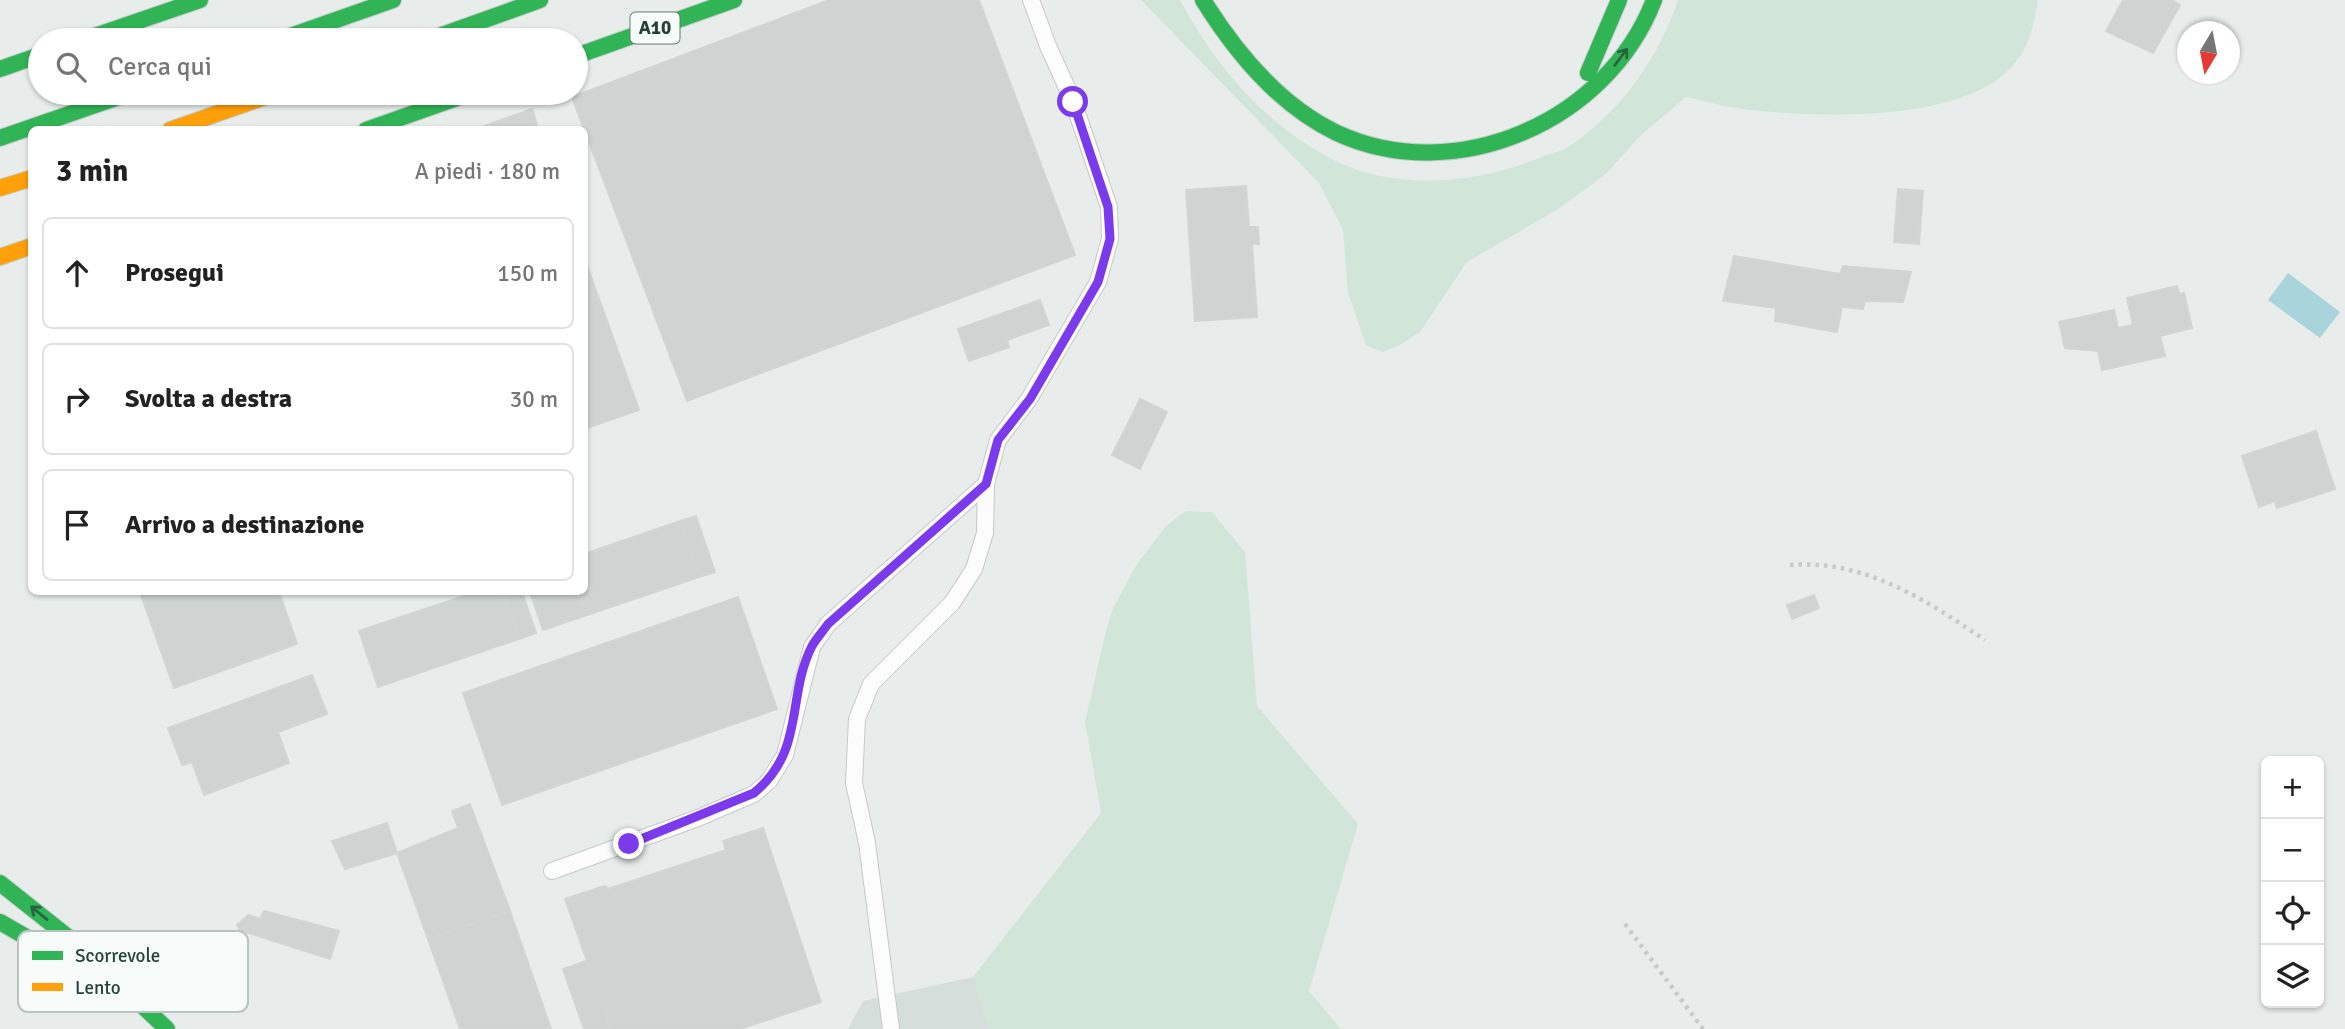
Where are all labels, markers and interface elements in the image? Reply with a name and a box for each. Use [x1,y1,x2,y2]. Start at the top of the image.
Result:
road number: A10 [630,12,680,44]
north arrow [2177,21,2240,84]
search box [28,28,588,105]
icon: search [52,48,90,86]
one-way arrow [1613,48,1628,67]
text: Cerca qui [108,51,212,83]
route start [1057,86,1088,117]
text: 3 min [56,153,128,190]
text: A piedi · 180 m [415,157,560,186]
icon: ahead [58,254,96,292]
text: Prosegui [125,257,224,289]
text: 150 m [497,259,558,288]
icon: right [58,380,96,418]
text: Svolta a destra [125,383,292,415]
text: 30 m [510,385,558,414]
icon: arrive [58,506,96,544]
text: Arrivo a destinazione [125,509,365,541]
map controls [2261,756,2324,1008]
button: + [2261,756,2324,819]
button: − [2261,819,2324,882]
route end [613,828,644,859]
button: locate [2261,882,2324,945]
one-way arrow [31,906,49,921]
legend [18,931,248,1012]
text: Scorrevole [75,944,160,968]
button: layers [2261,945,2324,1008]
text: Lento [75,976,121,1000]

